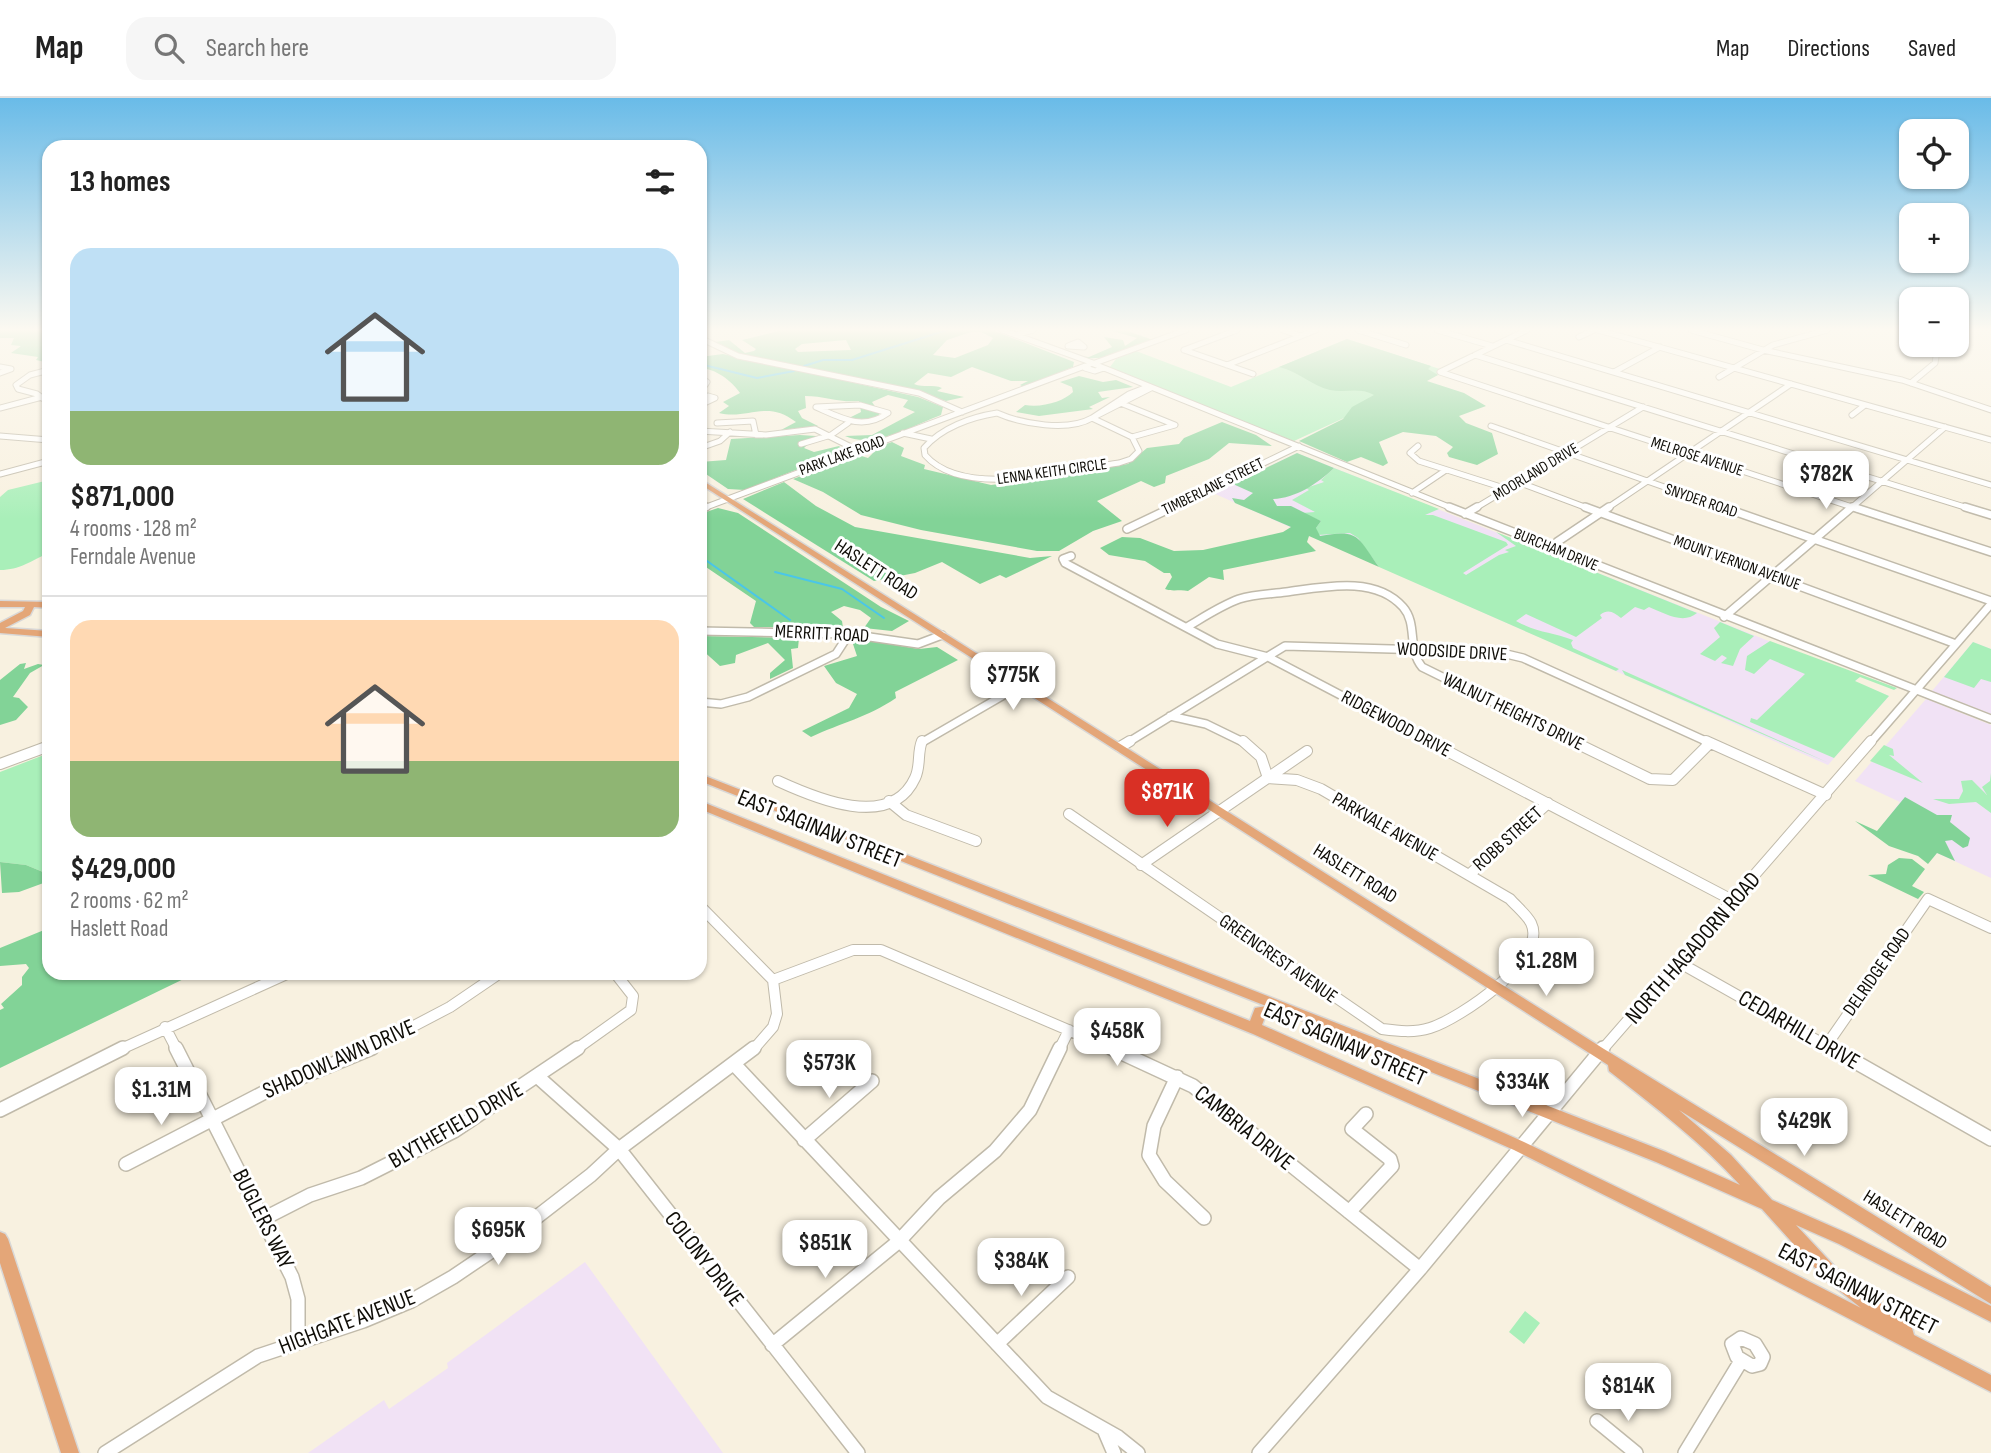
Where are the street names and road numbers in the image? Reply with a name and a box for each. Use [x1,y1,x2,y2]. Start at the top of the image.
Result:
street label: PARK LAKE ROAD [797,432,887,480]
street label: MELROSE AVENUE [1648,433,1746,481]
street label: MOORLAND DRIVE [1490,439,1582,505]
street label: TIMBERLANE STREET [1159,454,1267,520]
street label: LENNA KEITH CIRCLE [996,455,1108,489]
street label: SNYDER ROAD [1662,480,1740,522]
street label: BURCHAM DRIVE [1511,524,1601,576]
street label: MOUNT VERNON AVENUE [1671,531,1803,595]
street label: HASLETT ROAD [830,535,922,605]
street label: MERRITT ROAD [774,620,870,648]
street label: WOODSIDE DRIVE [1396,638,1508,666]
street label: WALNUT HEIGHTS DRIVE [1439,668,1587,756]
street label: RIDGEWOOD DRIVE [1337,685,1455,763]
street label: EAST SAGINAW STREET [734,783,906,875]
street label: PARKVALE AVENUE [1328,787,1442,867]
street label: ROBB STREET [1468,802,1548,876]
street label: HASLETT ROAD [1309,839,1401,909]
street label: NORTH HAGADORN ROAD [1619,866,1767,1030]
street label: GREENCREST AVENUE [1214,910,1342,1008]
street label: DELRIDGE ROAD [1838,924,1916,1020]
street label: CEDARHILL DRIVE [1733,984,1865,1076]
street label: EAST SAGINAW STREET [1259,996,1431,1092]
street label: SHADOWLAWN DRIVE [259,1013,419,1105]
street label: BLYTHEFIELD DRIVE [384,1075,528,1175]
street label: CAMBRIA DRIVE [1189,1079,1299,1177]
street label: BUGLERS WAY [226,1164,300,1274]
street label: HASLETT ROAD [1859,1185,1951,1255]
street label: COLONY DRIVE [658,1206,750,1312]
street label: EAST SAGINAW STREET [1774,1237,1942,1341]
street label: HIGHGATE AVENUE [275,1283,419,1361]

